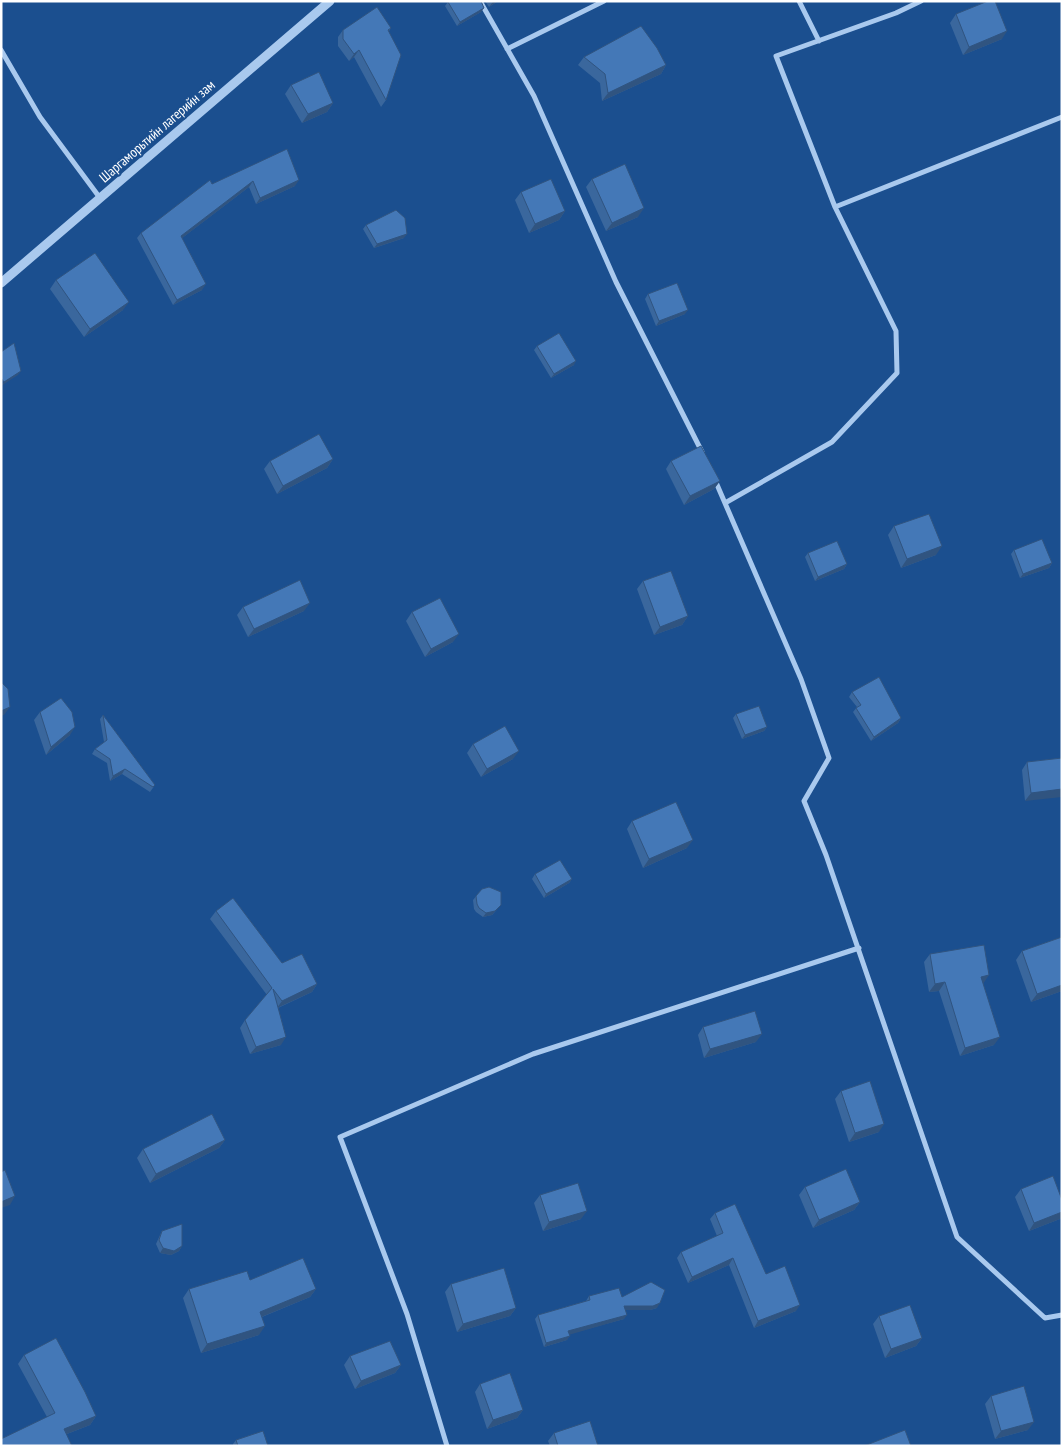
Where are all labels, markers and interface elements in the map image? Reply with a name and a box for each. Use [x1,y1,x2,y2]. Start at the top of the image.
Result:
street label: Шаргаморьтийн лагерийн зам [95,76,219,186]

